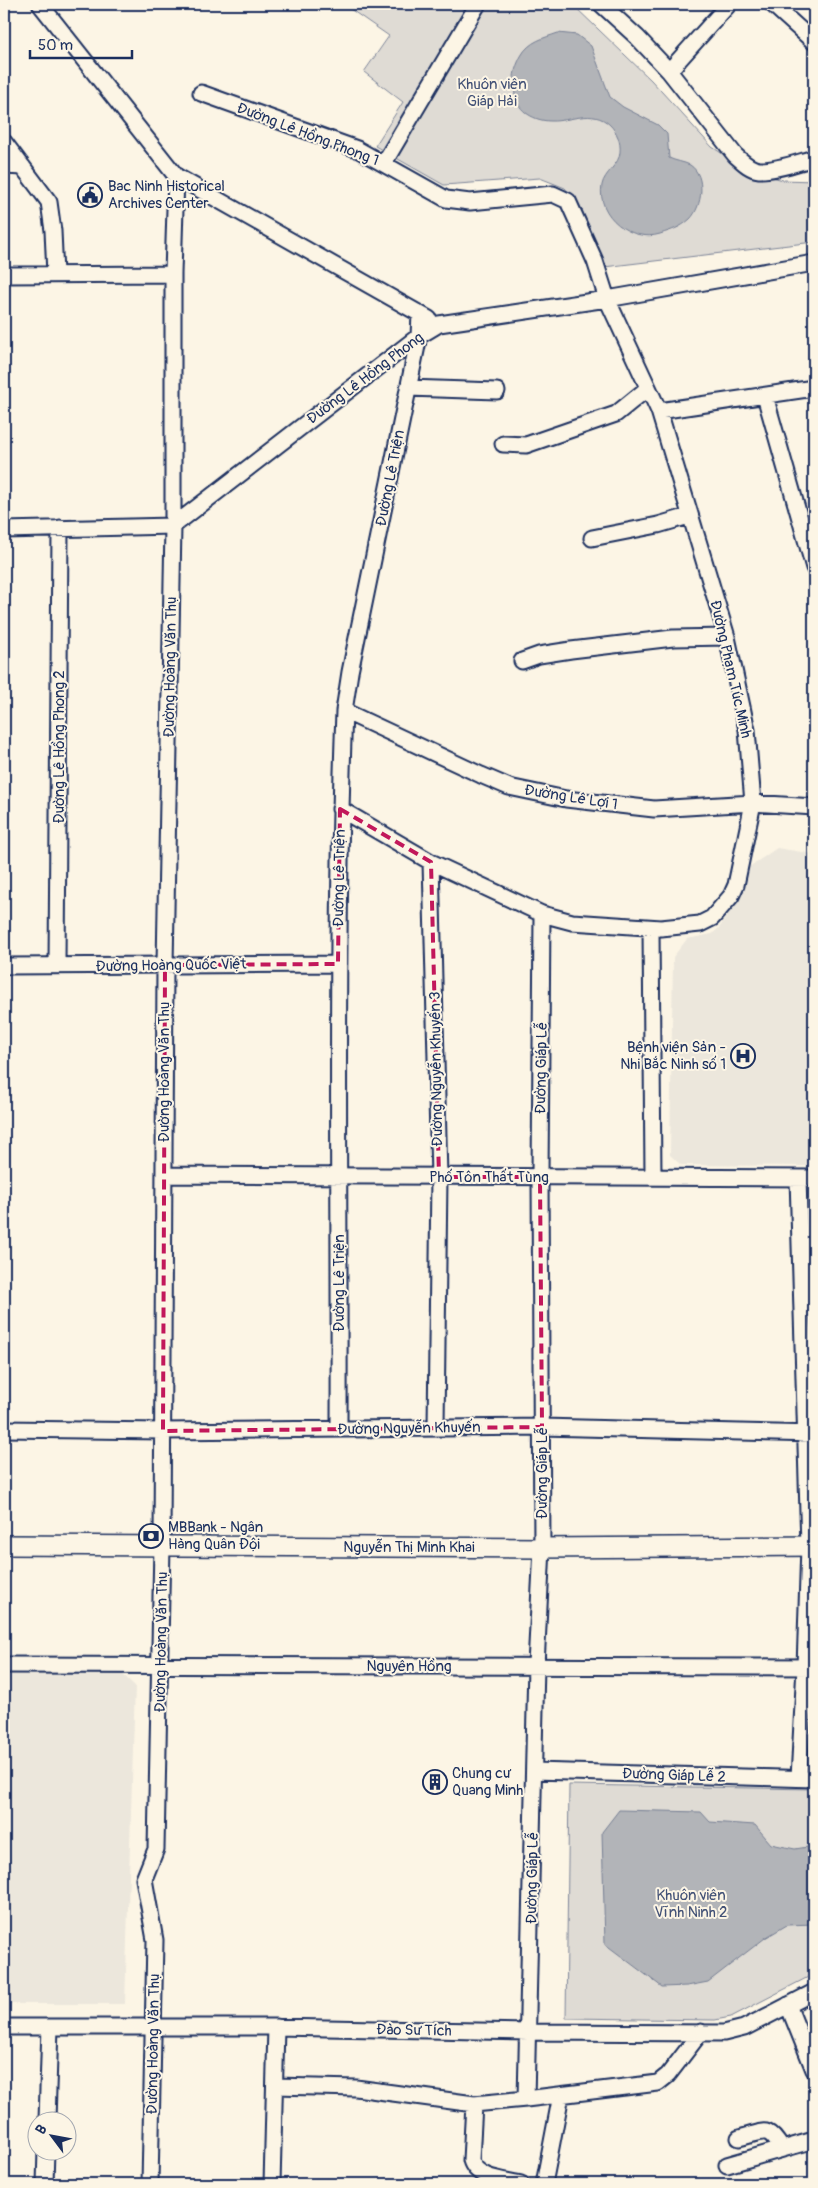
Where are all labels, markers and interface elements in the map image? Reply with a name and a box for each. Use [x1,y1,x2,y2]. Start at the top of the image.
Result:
scale bar [30,28,132,60]
text: 50 m [38,36,73,55]
park label: Khuôn viên Giáp Hải [457,75,527,111]
street label: Đường Lê Hồng Phong 1 [234,99,382,170]
place label: Bac Ninh Historical Archives Center [108,177,225,213]
public building icon: Bac Ninh Historical Archives Center [77,182,103,208]
street label: Đường Lê Hồng Phong [303,328,428,429]
street label: Đường Lê Triện [372,428,409,528]
street label: Đường Hoàng Văn Thụ [160,597,181,738]
street label: Đường Phạm Túc Minh [705,598,756,740]
street label: Đường Lê Hồng Phong 2 [50,670,69,824]
street label: Đường Lê Lợi 1 [523,781,619,814]
street label: Đường Lê Triện [329,829,350,927]
street label: Đường Hoàng Quốc Việt [95,955,248,976]
street label: Đường Nguyễn Khuyến 3 [426,991,447,1147]
street label: Đường Hoàng Văn Thụ [155,1002,174,1142]
street label: Đường Giáp Lễ [531,1022,552,1114]
place label: Bệnh viện Sản - Nhi Bắc Ninh số 1 [620,1038,726,1074]
hospital icon: Bệnh viện Sản - Nhi Bắc Ninh số 1 [730,1043,756,1069]
street label: Phố Tôn Thất Tùng [429,1168,549,1187]
street label: Đường Lê Triện [330,1234,349,1332]
street label: Đường Nguyễn Khuyến [337,1418,481,1439]
street label: Đường Giáp Lễ [533,1427,552,1519]
place label: MBBank - Ngân Hàng Quân Đội [168,1518,263,1554]
bank icon: MBBank - Ngân Hàng Quân Đội [138,1523,164,1549]
street label: Nguyễn Thị Minh Khai [343,1538,475,1557]
street label: Đường Hoàng Văn Thụ [151,1572,172,1713]
street label: Nguyên Hồng [366,1657,452,1676]
place label: Chung cư Quang Minh [452,1764,523,1800]
street label: Đường Giáp Lễ 2 [622,1764,726,1787]
building icon: Chung cư Quang Minh [422,1769,448,1795]
street label: Đường Giáp Lễ [522,1832,543,1924]
park label: Khuôn viên Vĩnh Ninh 2 [655,1886,727,1922]
street label: Đường Hoàng Văn Thụ [143,1974,164,2115]
street label: Đào Sư Tích [376,2020,452,2041]
north arrow [28,2110,78,2160]
text: B [32,2121,51,2137]

